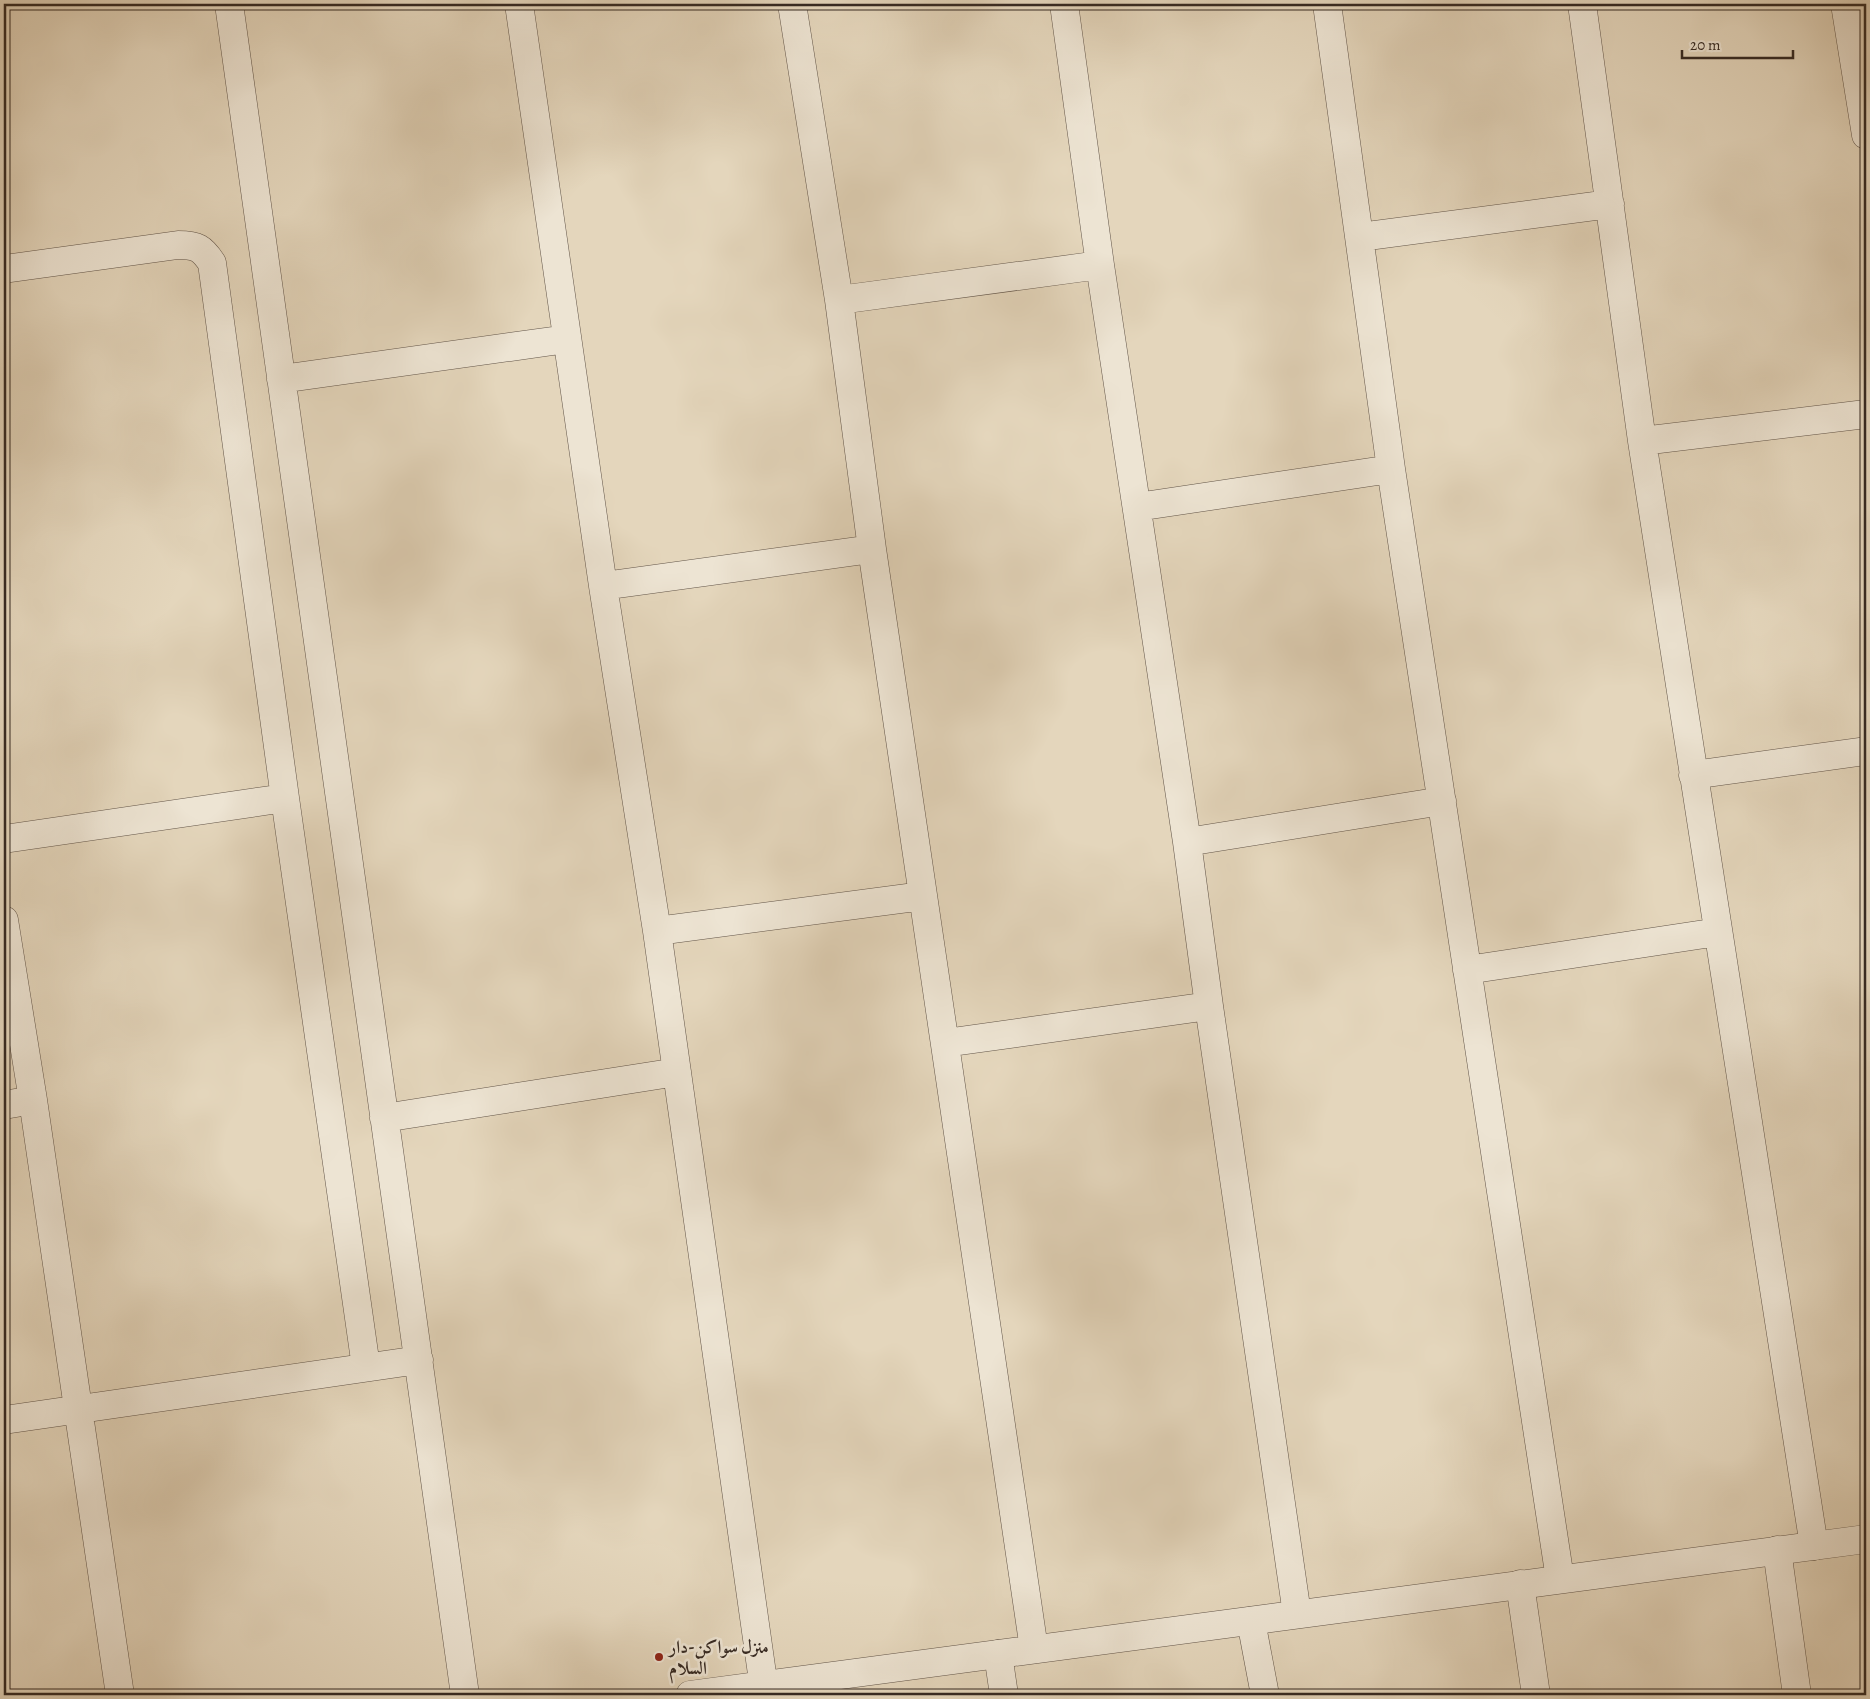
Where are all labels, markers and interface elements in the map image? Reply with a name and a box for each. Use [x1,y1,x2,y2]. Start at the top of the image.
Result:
scale bar [1682,28,1794,60]
text: 20 m [1690,35,1721,55]
place label: منزل سواكن-دار السلام [667,1635,769,1684]
marker: منزل سواكن-دار السلام [653,1651,665,1663]

